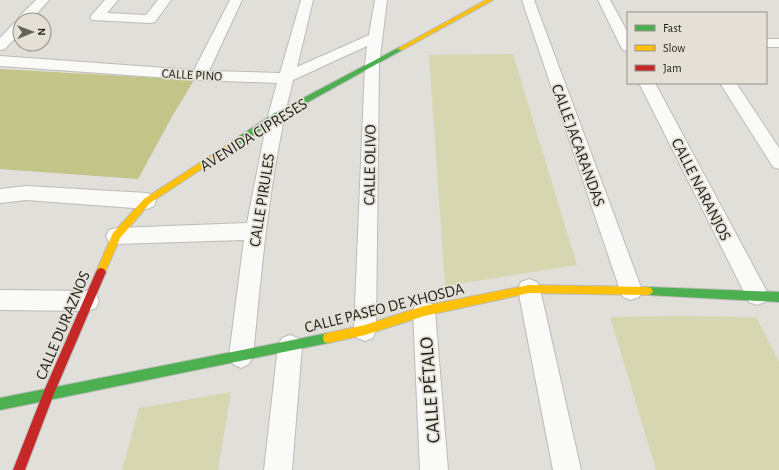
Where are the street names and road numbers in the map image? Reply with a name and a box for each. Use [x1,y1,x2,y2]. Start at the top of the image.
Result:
street label: CALLE PINO [161,67,223,84]
street label: CALLE JACARANDAS [549,82,608,209]
street label: AVENIDA CIPRESES [197,95,310,174]
street label: CALLE OLIVO [361,124,379,206]
street label: CALLE NARANJOS [668,136,734,243]
street label: CALLE PIRULES [247,152,277,248]
street label: CALLE DURAZNOS [33,269,93,382]
street label: CALLE PASEO DE XHOSDA [303,280,466,336]
street label: CALLE PÉTALO [415,336,444,444]

